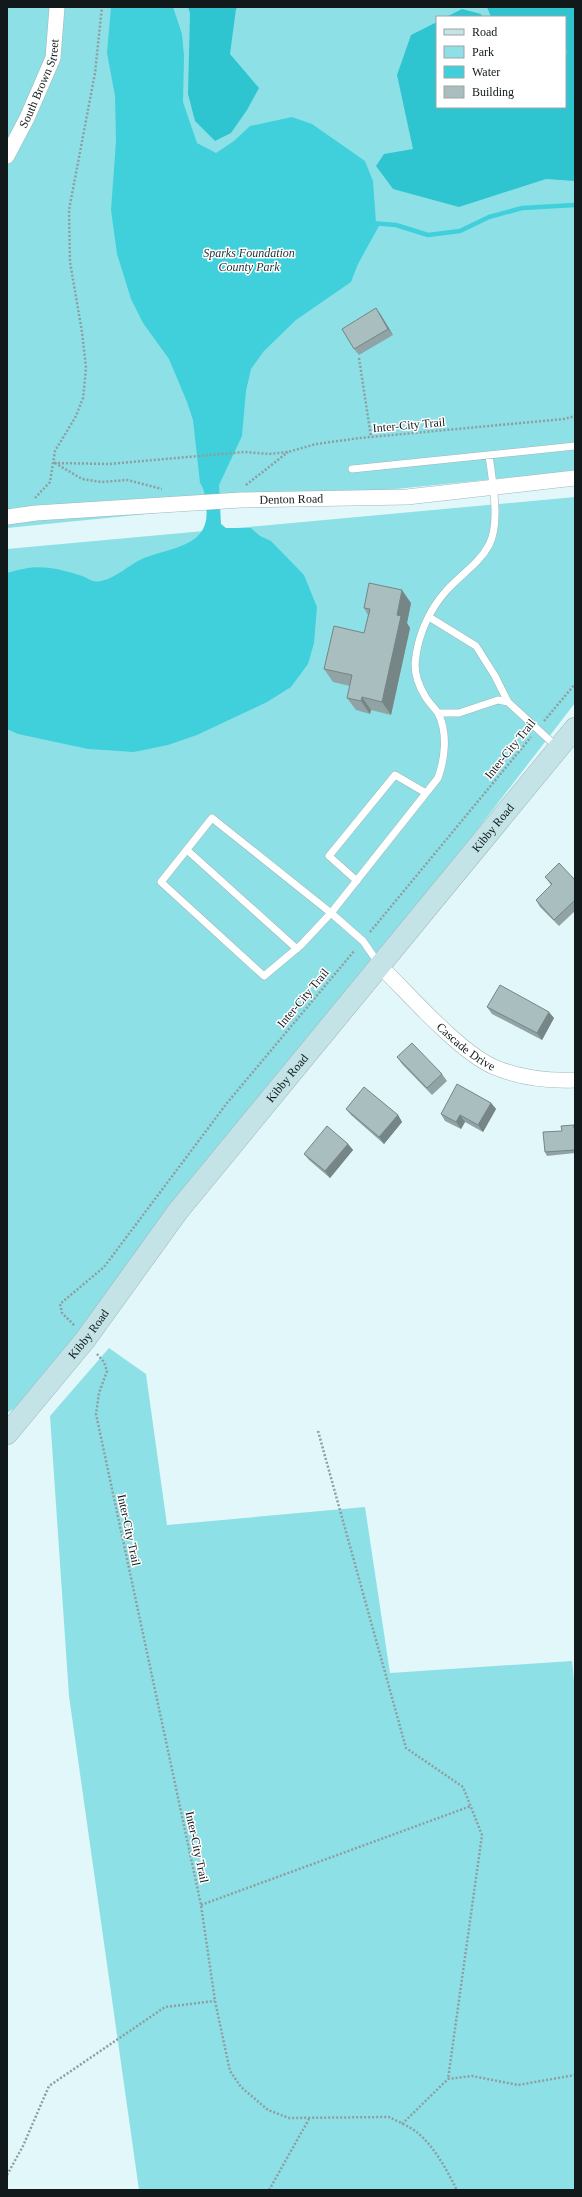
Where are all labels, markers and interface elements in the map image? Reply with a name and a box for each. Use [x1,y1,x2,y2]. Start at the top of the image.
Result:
legend [436,16,566,108]
text: Road [472,25,497,39]
street label: South Brown Street [16,38,62,130]
text: Park [472,45,494,59]
text: Water [472,65,500,79]
text: Building [472,85,514,99]
park label: Sparks Foundation County Park [203,246,295,274]
street label: Inter-City Trail [372,415,447,435]
street label: Denton Road [259,492,323,507]
street label: Inter-City Trail [482,716,539,782]
street label: Kibby Road [469,801,517,855]
street label: Inter-City Trail [274,965,332,1030]
street label: Cascade Drive [434,1020,497,1073]
street label: Kibby Road [263,1051,311,1105]
street label: Kibby Road [65,1307,112,1362]
street label: Inter-City Trail [115,1493,144,1568]
street label: Inter-City Trail [183,1810,212,1885]

